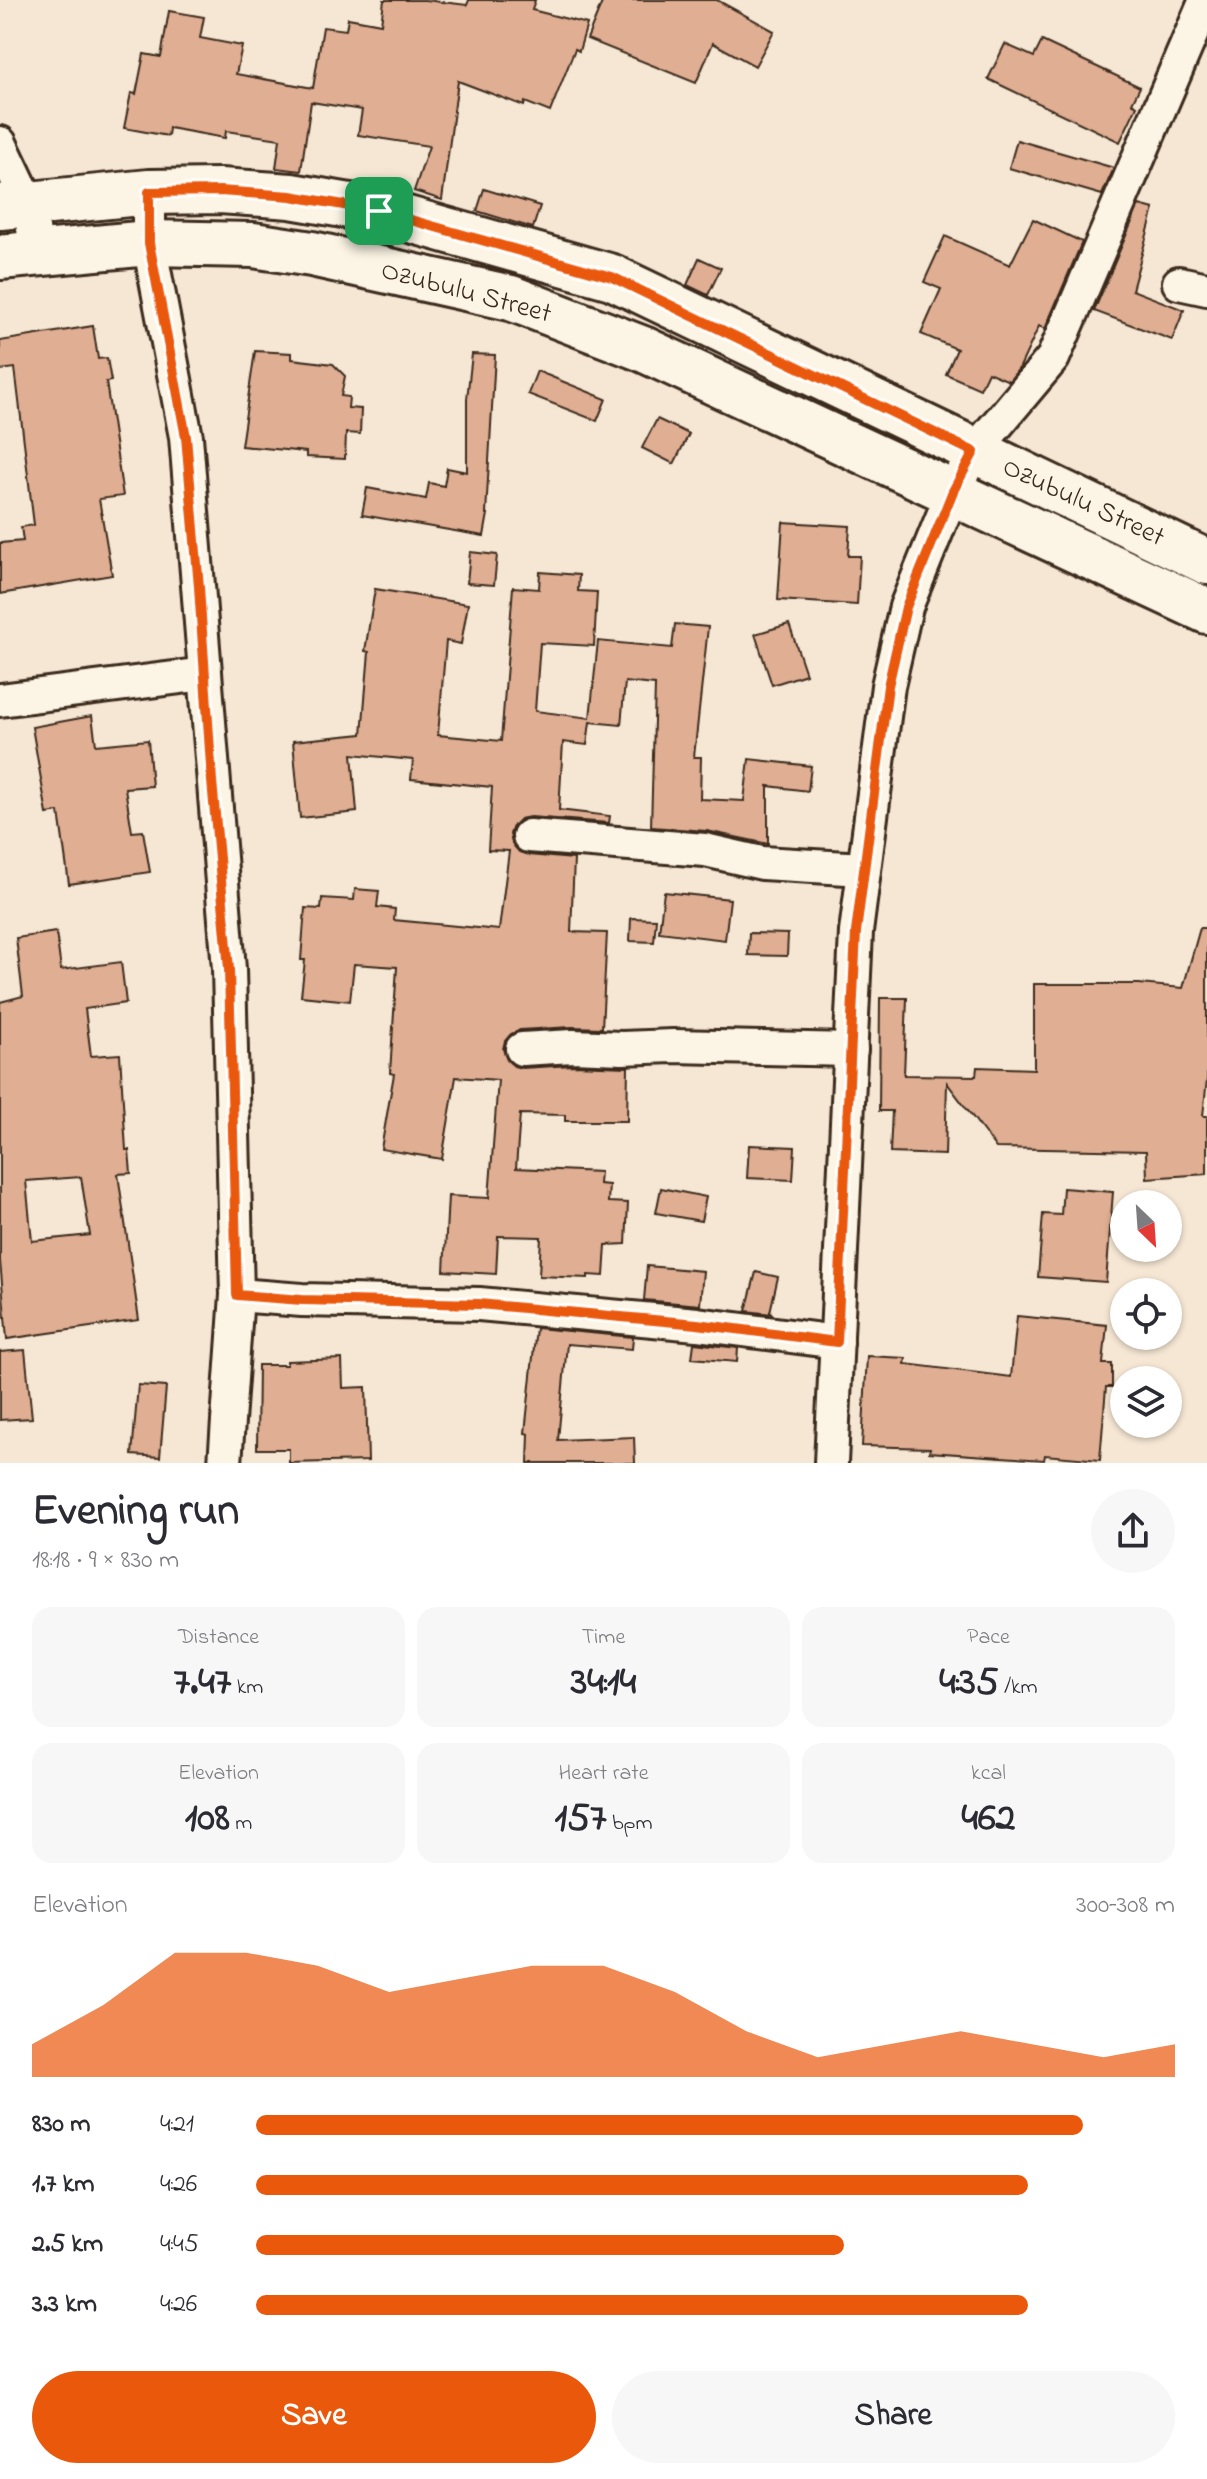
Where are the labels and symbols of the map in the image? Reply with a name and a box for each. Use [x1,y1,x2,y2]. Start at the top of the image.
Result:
pin [345,177,413,245]
street label: Ozubulu Street [376,251,556,335]
street label: Ozubulu Street [995,447,1171,559]
north arrow [1110,1190,1182,1262]

